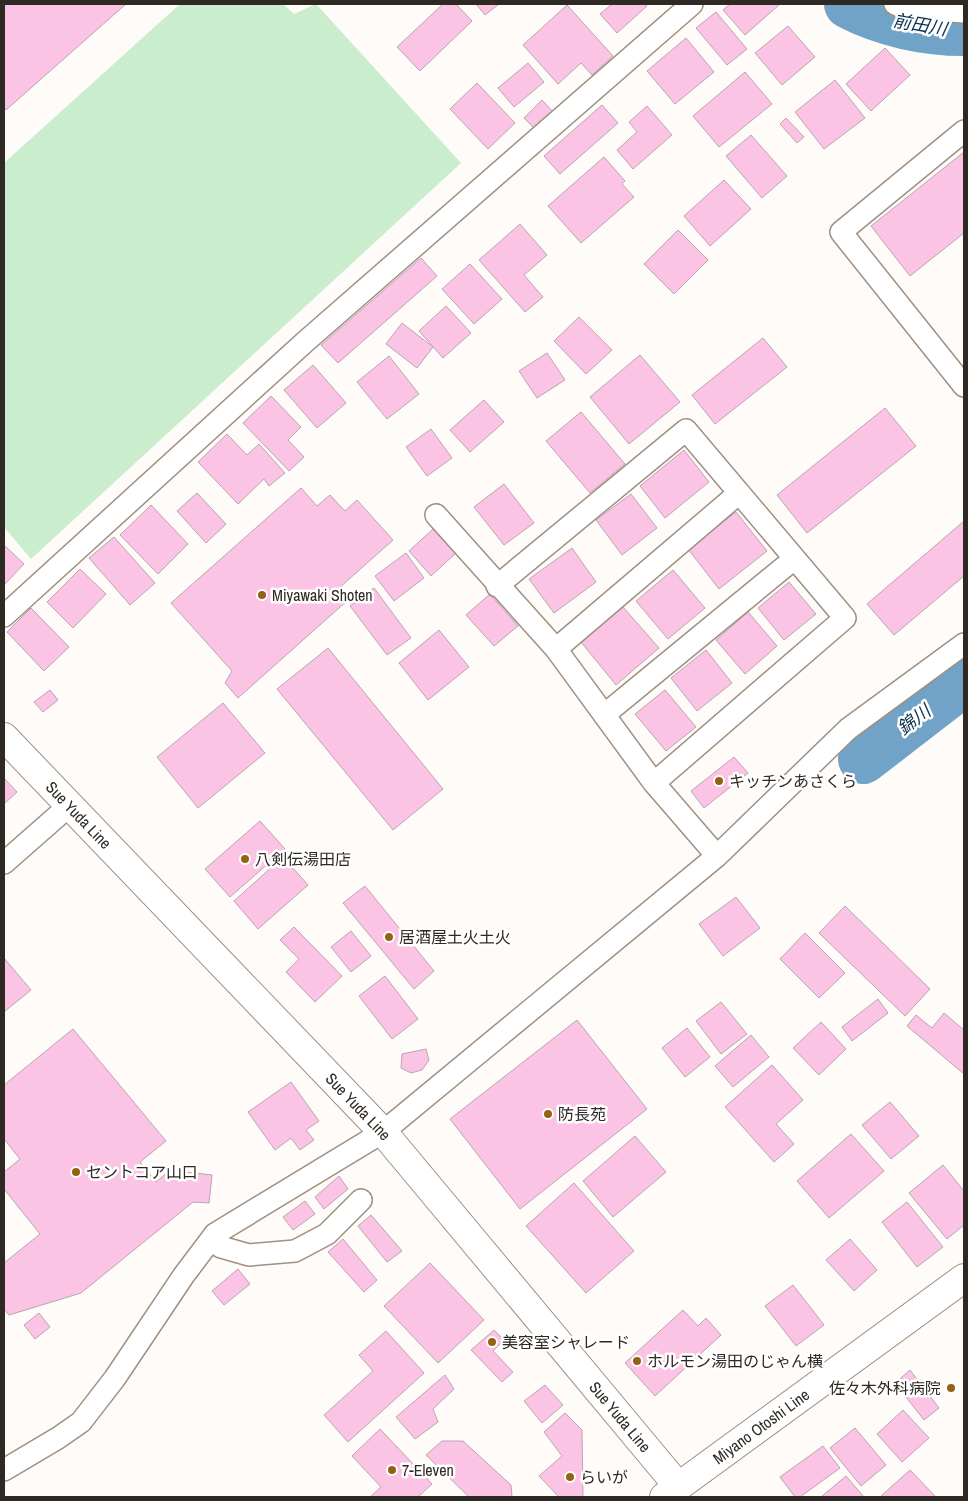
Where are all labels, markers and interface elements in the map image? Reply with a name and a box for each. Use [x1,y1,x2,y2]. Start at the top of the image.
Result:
water label: 前田川 [891,8,951,42]
place label: Miyawaki Shoten [272,584,373,606]
marker: Miyawaki Shoten [256,589,268,601]
water label: 錦川 [892,697,937,741]
place label: キッチンあさくら [729,770,857,792]
marker: キッチンあさくら [713,775,725,787]
street label: Sue Yuda Line [41,776,116,854]
place label: 八剣伝湯田店 [255,848,351,870]
marker: 八剣伝湯田店 [239,853,251,865]
place label: 居酒屋土火土火 [399,926,511,948]
marker: 居酒屋土火土火 [383,931,395,943]
street label: Sue Yuda Line [321,1068,396,1145]
place label: 防長苑 [558,1103,606,1125]
marker: 防長苑 [542,1108,554,1120]
place label: セントコア山口 [86,1161,198,1183]
marker: セントコア山口 [70,1166,82,1178]
place label: 美容室シャレード [502,1331,630,1353]
marker: 美容室シャレード [486,1336,498,1348]
place label: ホルモン湯田のじゃん横 [647,1350,823,1372]
marker: ホルモン湯田のじゃん横 [631,1355,643,1367]
street label: Sue Yuda Line [584,1377,656,1457]
place label: 佐々木外科病院 [829,1377,941,1399]
marker: 佐々木外科病院 [945,1382,957,1394]
street label: Miyano Otoshi Line [708,1384,814,1469]
place label: 7-Eleven [402,1459,454,1481]
marker: 7-Eleven [386,1464,398,1476]
place label: らいが [580,1466,628,1488]
marker: らいが [564,1471,576,1483]

